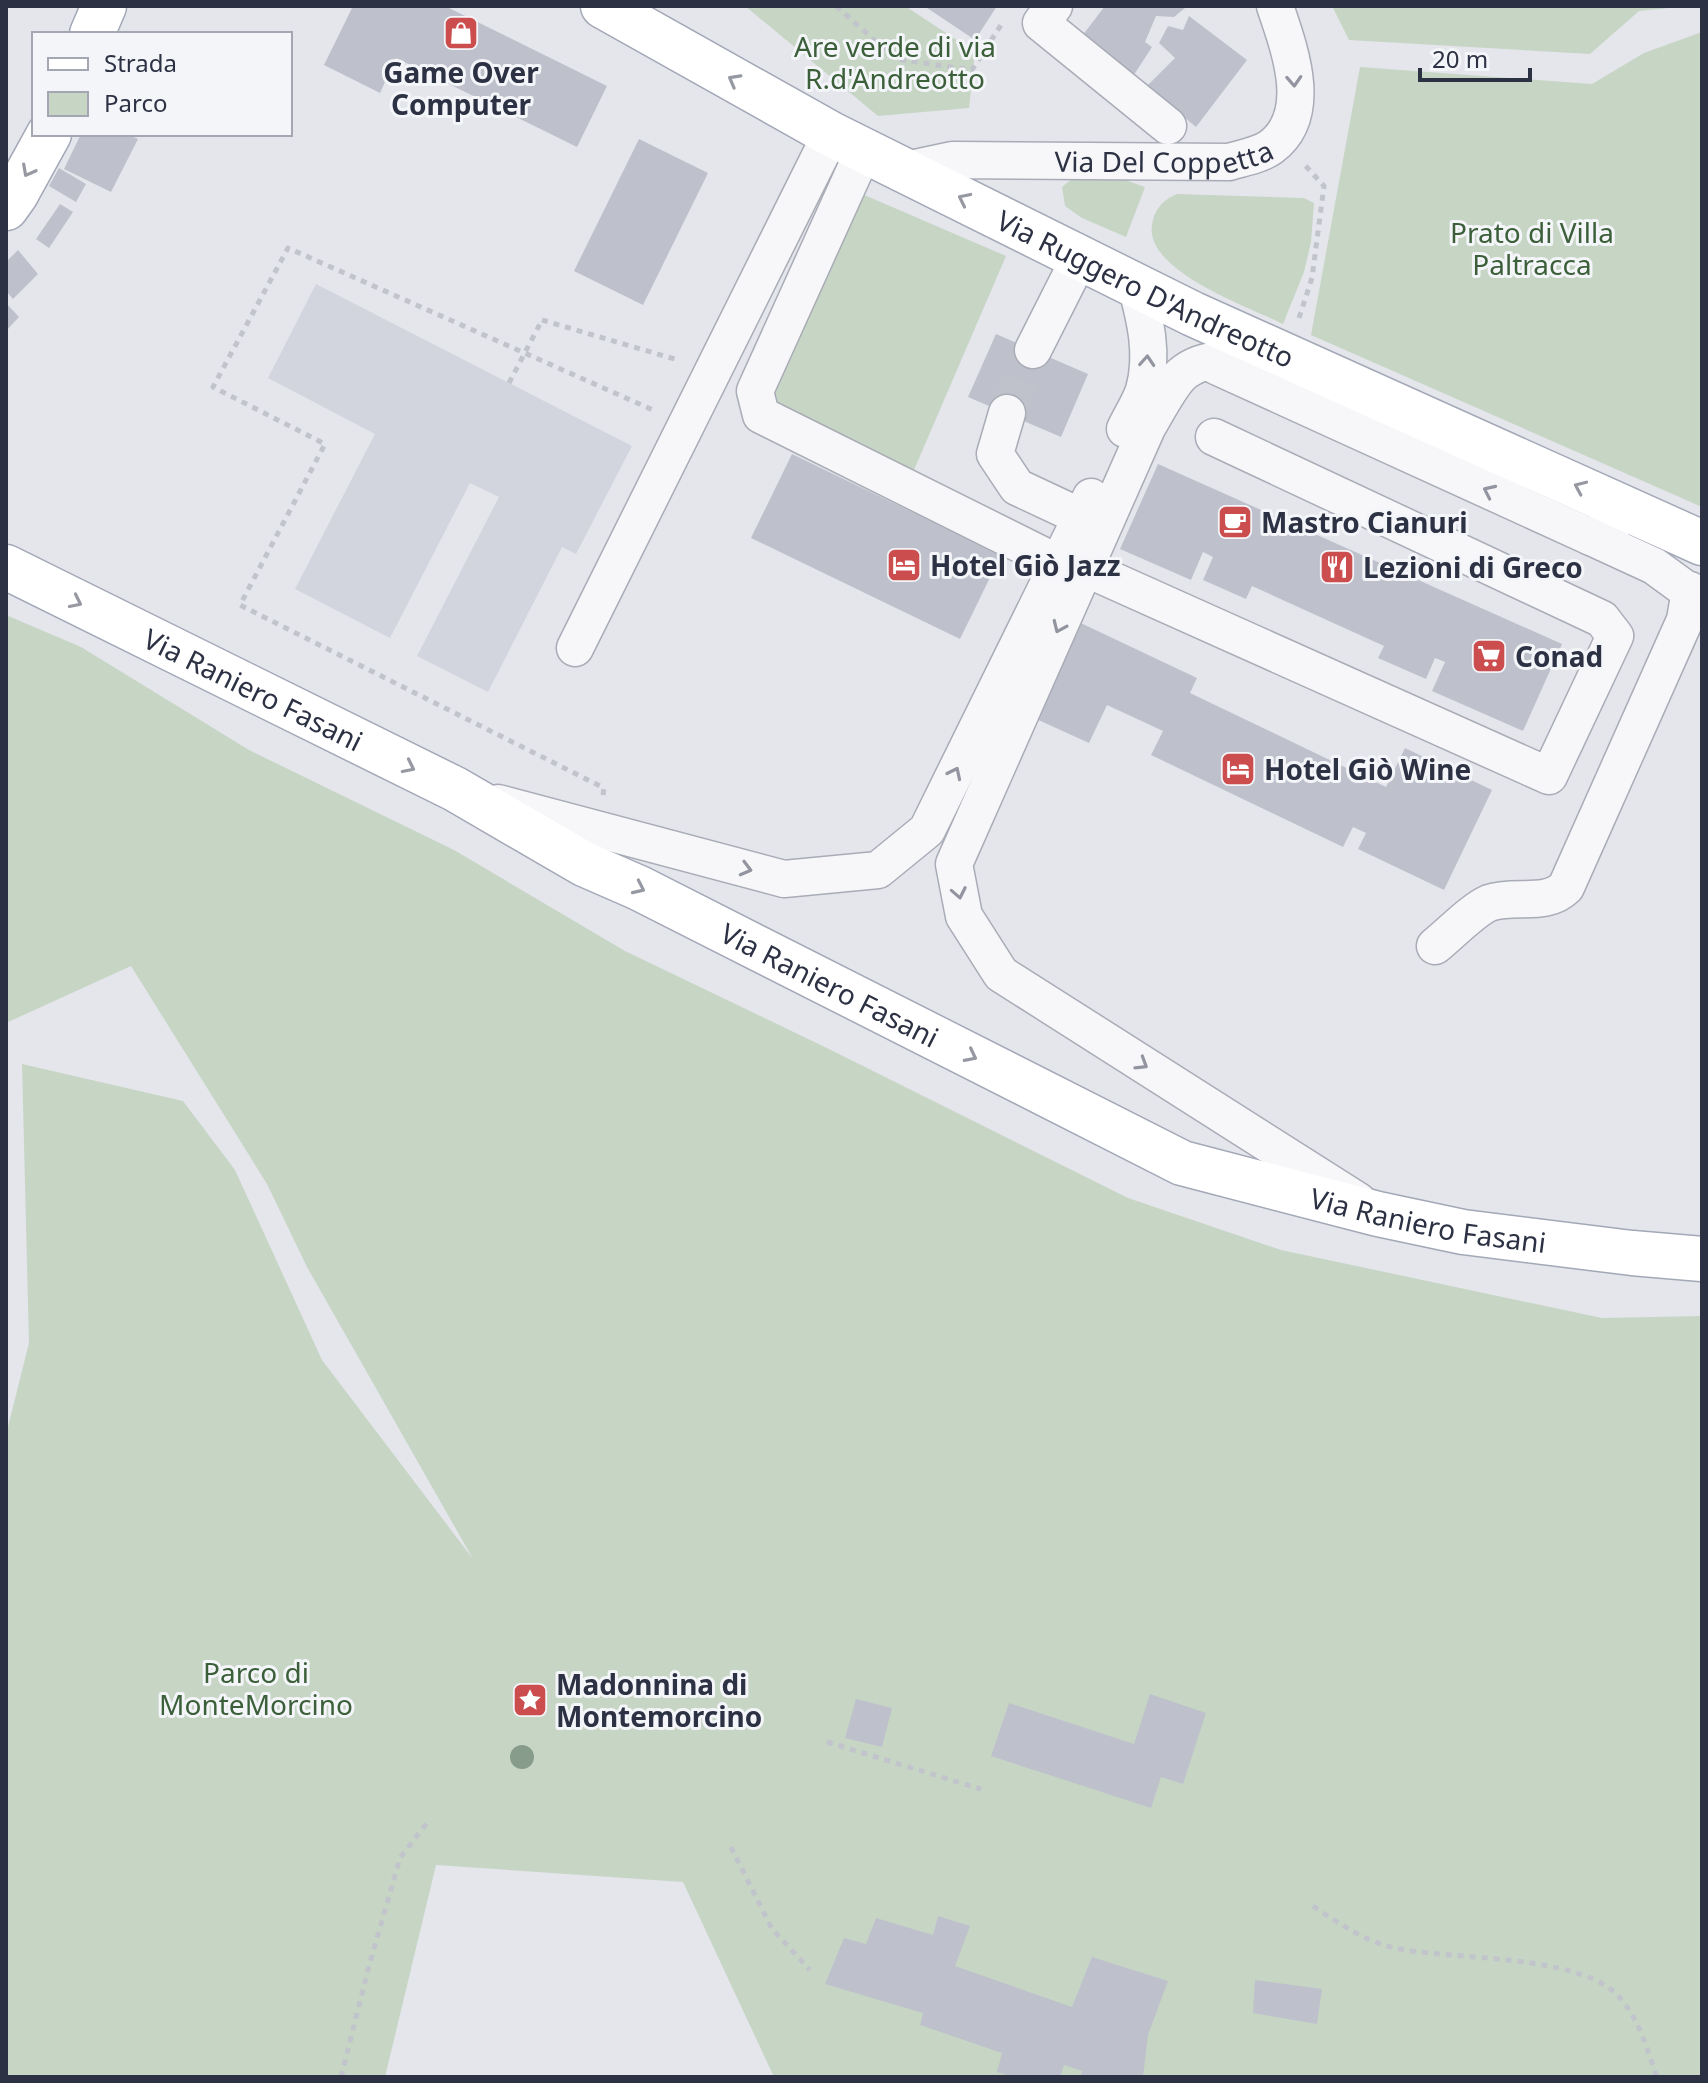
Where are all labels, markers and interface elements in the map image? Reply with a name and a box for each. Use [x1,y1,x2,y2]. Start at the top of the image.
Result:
shop icon: Game Over Computer [442,14,480,52]
park label: Are verde di via R.d'Andreotto [794,27,996,97]
legend [32,32,292,136]
scale bar [1420,32,1530,82]
text: 20 m [1432,42,1488,75]
text: Strada [104,46,177,79]
place label: Game Over Computer [383,53,539,123]
one-way arrow [727,74,742,89]
one-way arrow [1285,75,1302,88]
text: Parco [104,86,167,119]
street label: Via Del Coppetta [1054,131,1279,182]
one-way arrow [23,163,38,178]
one-way arrow [958,193,973,209]
street label: Via Ruggero D'Andreotto [991,201,1300,376]
park label: Prato di Villa Paltracca [1450,213,1614,283]
one-way arrow [1138,355,1155,368]
one-way arrow [1574,481,1588,497]
one-way arrow [1483,484,1498,500]
cafe icon: Mastro Cianuri [1216,503,1254,541]
place label: Mastro Cianuri [1261,503,1468,541]
hotel icon: Hotel Giò Jazz [885,546,923,584]
place label: Hotel Giò Jazz [930,546,1121,584]
restaurant icon: Lezioni di Greco [1318,548,1356,586]
place label: Lezioni di Greco [1363,548,1583,586]
one-way arrow [67,592,82,608]
street label: Via Raniero Fasani [138,619,369,759]
one-way arrow [1052,619,1068,633]
supermarket icon: Conad [1470,637,1508,675]
place label: Conad [1515,637,1603,675]
hotel icon: Hotel Giò Wine [1219,750,1257,788]
place label: Hotel Giò Wine [1264,750,1471,788]
one-way arrow [401,757,416,773]
one-way arrow [945,767,961,782]
one-way arrow [739,859,753,876]
one-way arrow [631,878,645,894]
one-way arrow [950,885,967,899]
street label: Via Raniero Fasani [714,914,945,1056]
one-way arrow [962,1047,977,1062]
one-way arrow [1133,1054,1147,1069]
street label: Via Raniero Fasani [1306,1178,1548,1261]
park label: Parco di MonteMorcino [159,1653,353,1723]
place label: Madonnina di Montemorcino [556,1665,762,1735]
place icon: Madonnina di Montemorcino [511,1681,549,1719]

